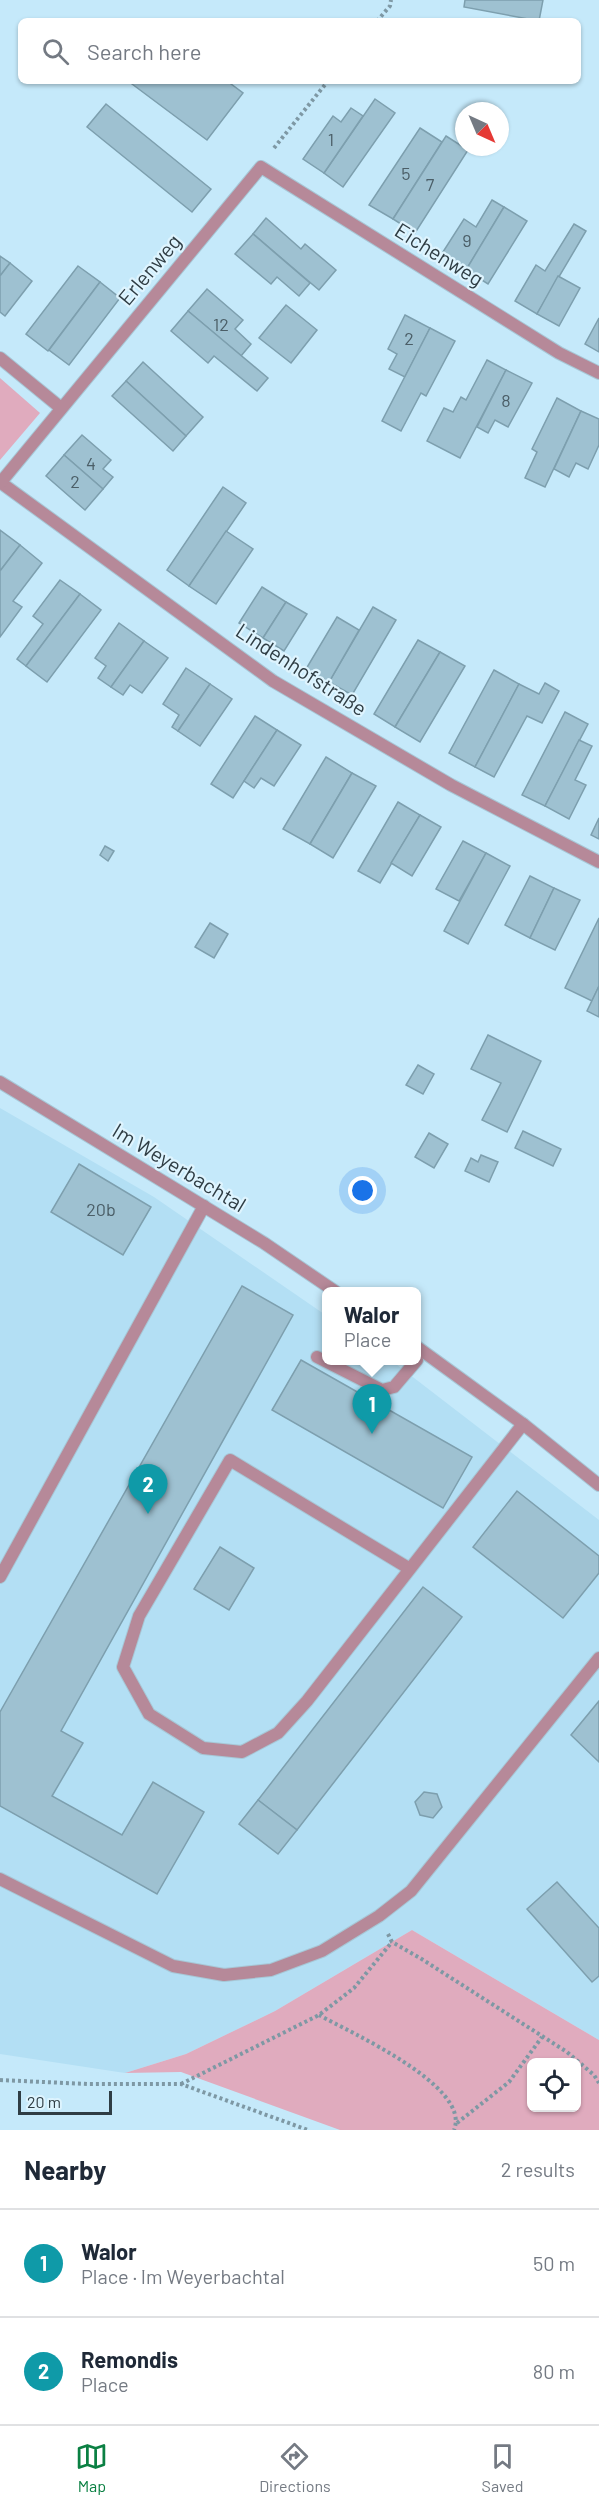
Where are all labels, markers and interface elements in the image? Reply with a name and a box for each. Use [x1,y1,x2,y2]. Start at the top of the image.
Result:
search box [18,18,581,84]
icon: search [39,35,72,68]
text: Search here [87,38,201,64]
north arrow [455,102,509,156]
house number: 1 [328,128,334,150]
house number: 5 [401,162,411,184]
house number: 7 [426,173,435,195]
street label: Eichenweg [391,217,489,291]
street label: Erlenweg [112,229,186,310]
house number: 9 [462,229,472,251]
house number: 12 [213,313,229,335]
house number: 2 [404,327,414,349]
house number: 8 [501,389,511,411]
house number: 4 [86,452,96,474]
house number: 2 [70,470,80,492]
street label: Lindenhofstraße [232,617,372,720]
street label: Im Weyerbachtal [109,1117,251,1216]
your location [348,1176,377,1205]
house number: 20b [86,1198,116,1220]
popup [322,1287,421,1365]
text: Walor [344,1301,399,1327]
text: Place [344,1327,391,1351]
pin: 1 [352,1384,392,1434]
pin: 2 [128,1464,168,1514]
map controls [527,2058,581,2112]
button: locate [527,2058,581,2112]
scale bar [18,2088,112,2116]
text: 20 m [27,2092,61,2111]
text: Nearby [24,2154,106,2185]
text: 2 results [501,2157,575,2181]
text: Walor [81,2238,137,2264]
text: 1 [40,2251,47,2275]
text: 50 m [533,2251,575,2275]
text: Place · Im Weyerbachtal [81,2264,285,2288]
text: Remondis [81,2346,178,2372]
text: 2 [38,2359,49,2383]
text: 80 m [533,2359,575,2383]
text: Place [81,2372,129,2396]
tab: Map [75,2440,108,2495]
tab: Directions [259,2440,331,2495]
tab: Saved [482,2440,524,2495]

